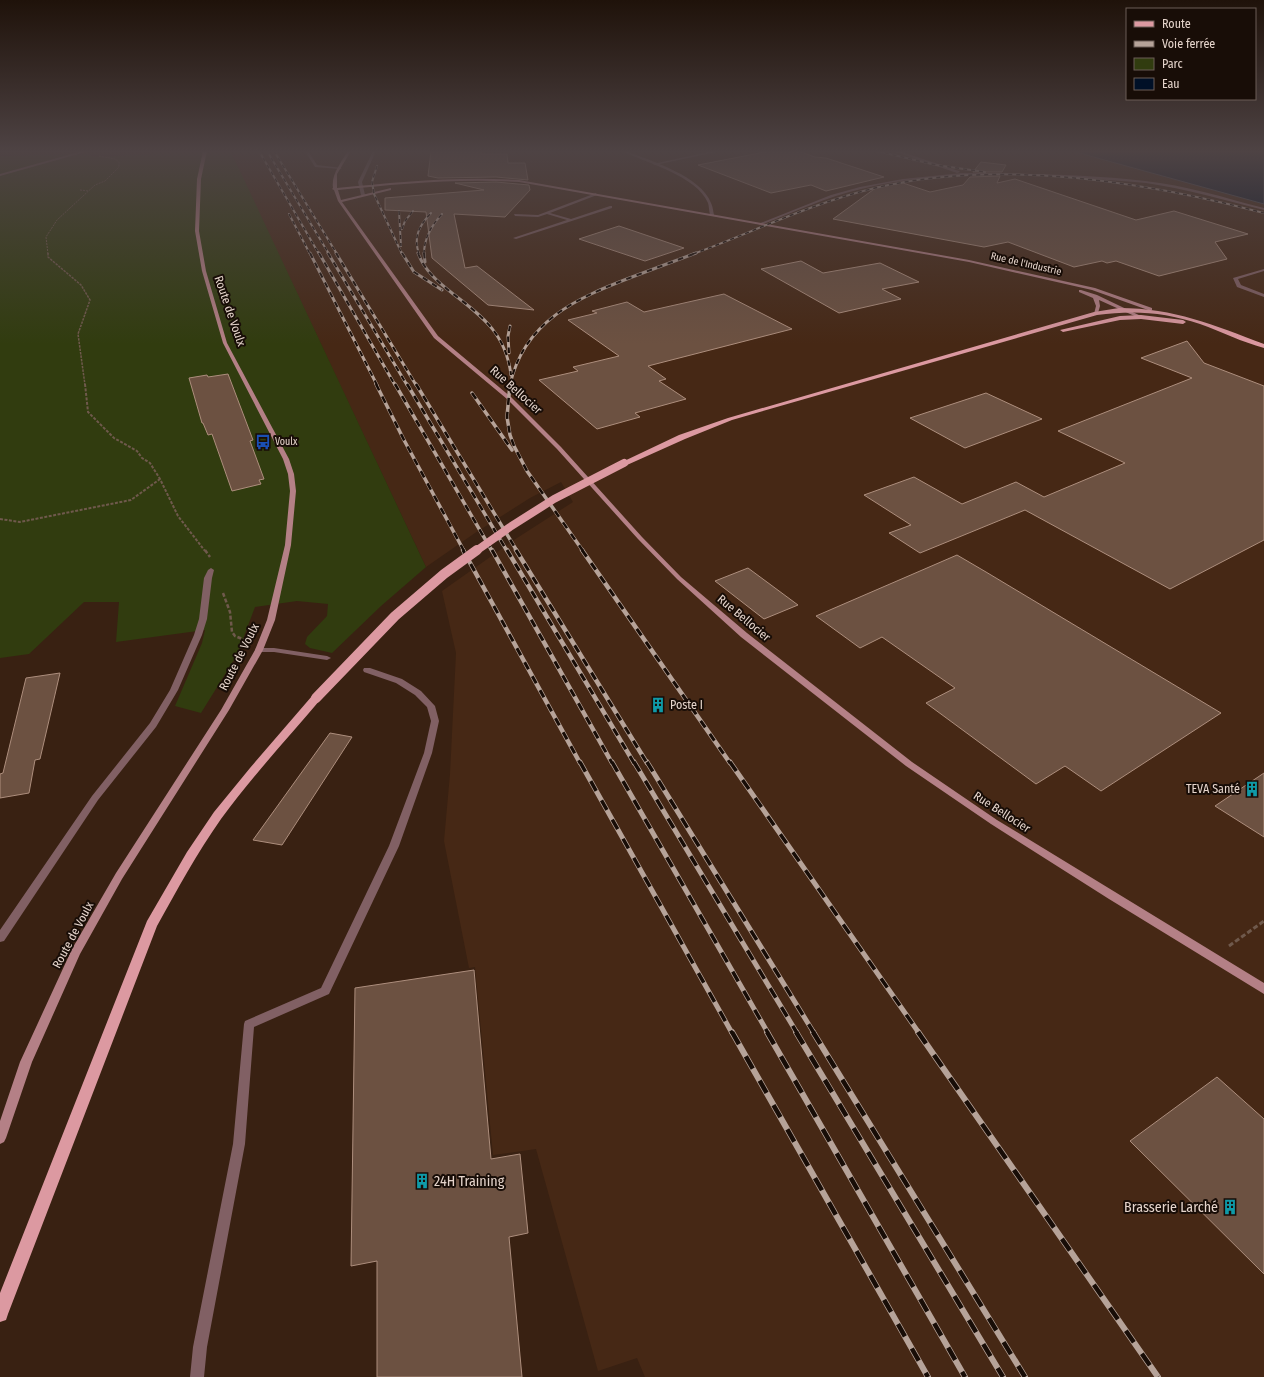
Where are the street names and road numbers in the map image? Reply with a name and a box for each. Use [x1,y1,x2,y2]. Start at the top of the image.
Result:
street label: Rue de l'Industrie [990,250,1063,278]
street label: Route de Voulx [211,274,249,349]
street label: Rue Bellocier [487,363,545,417]
street label: Rue Bellocier [715,592,774,645]
street label: Route de Voulx [216,620,262,693]
street label: Rue Bellocier [971,788,1034,836]
street label: Route de Voulx [50,899,97,971]

